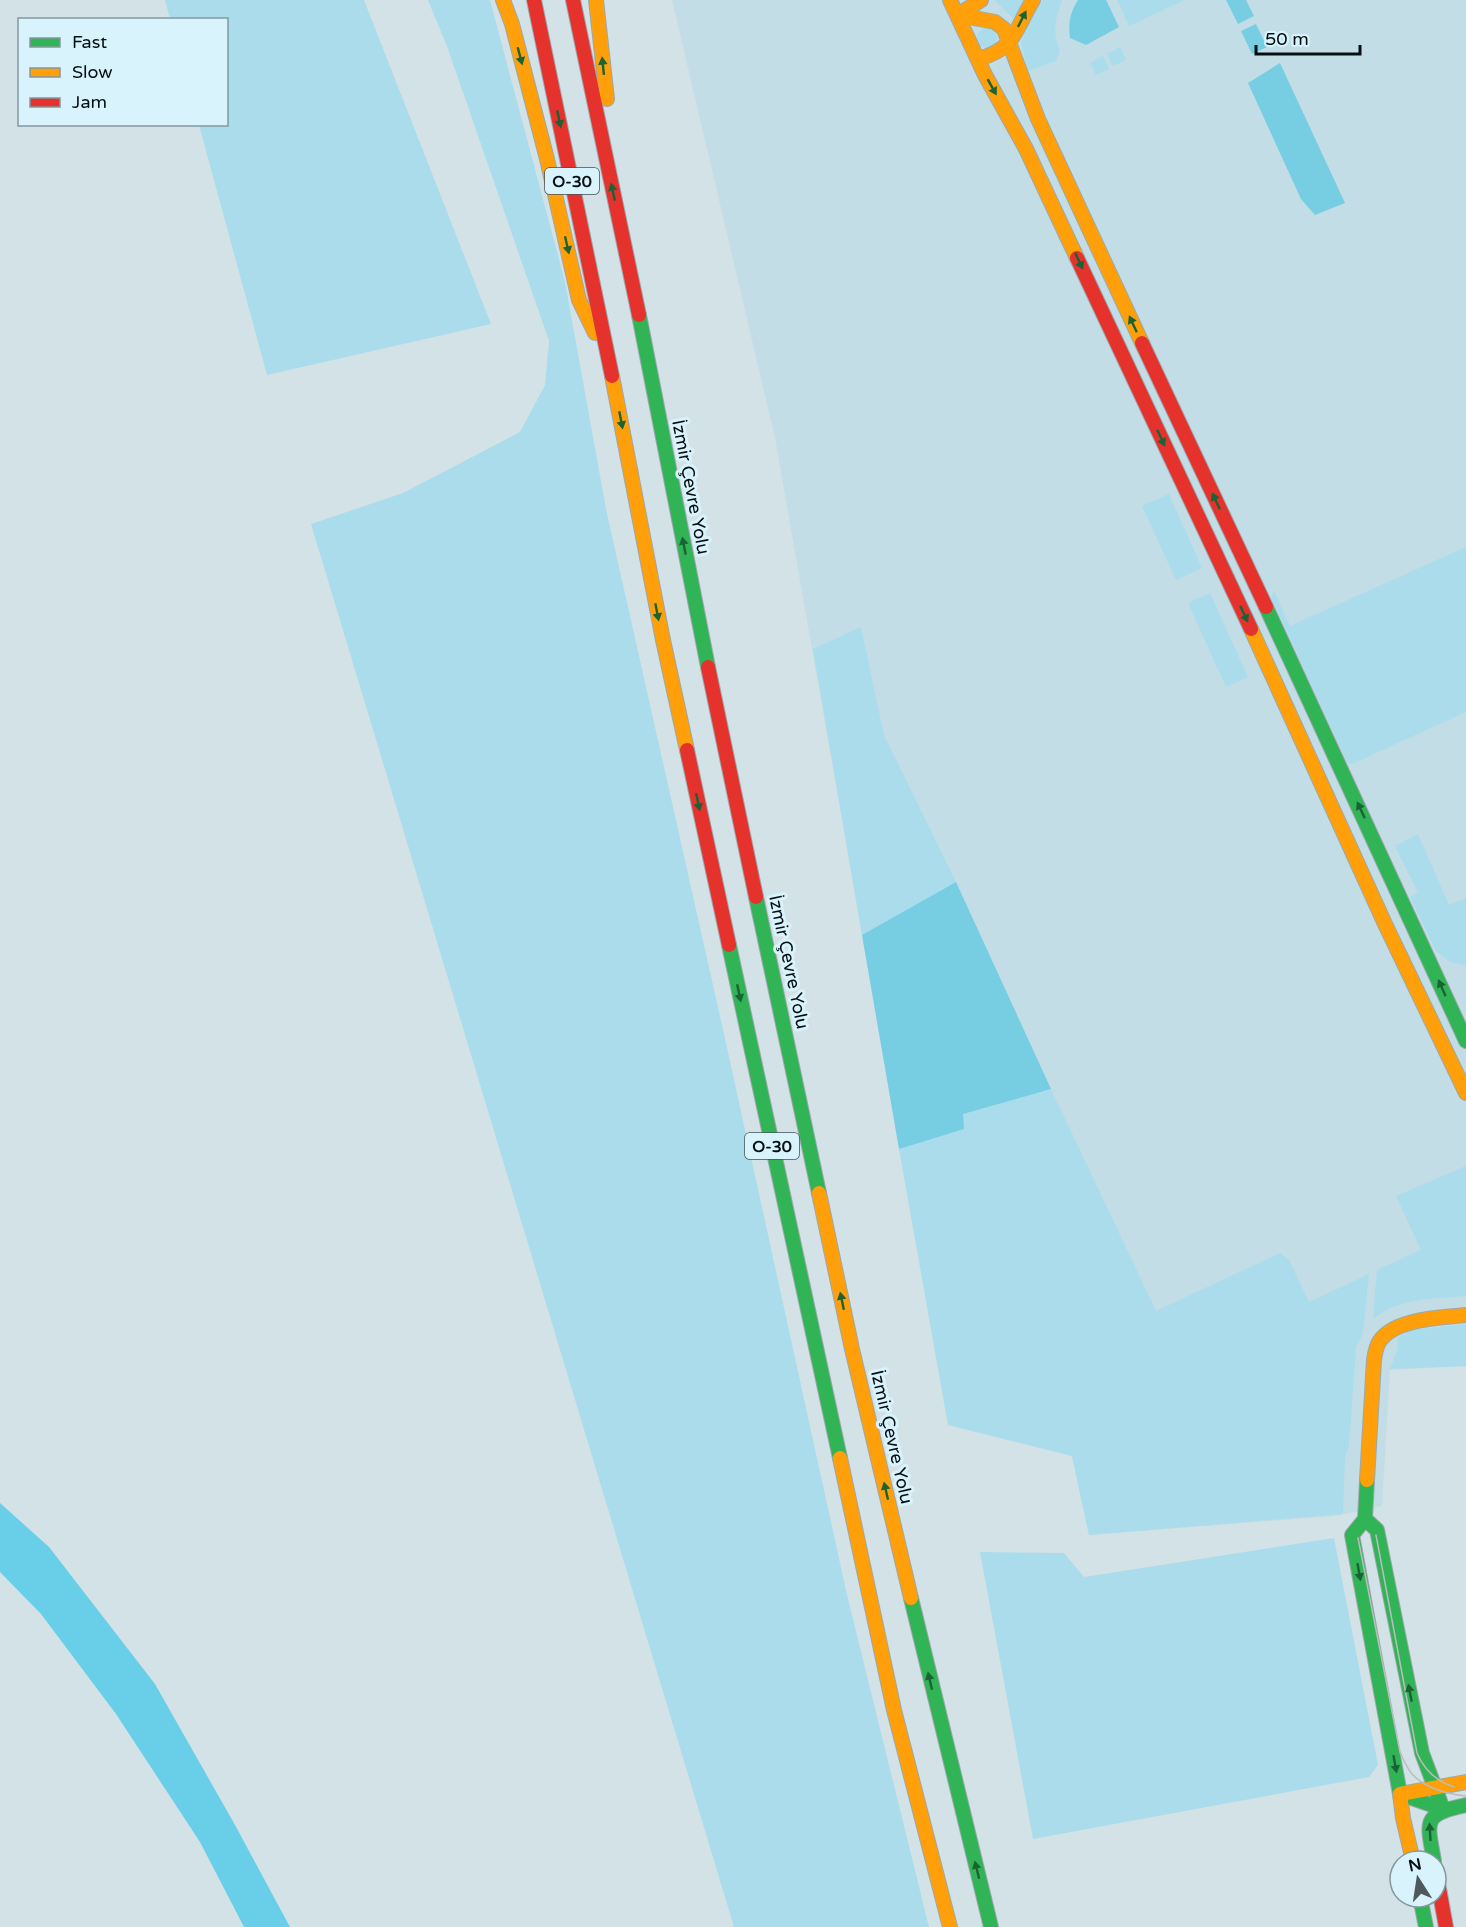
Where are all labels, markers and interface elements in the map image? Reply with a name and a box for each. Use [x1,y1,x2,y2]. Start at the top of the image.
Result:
one-way arrow [1017,10,1027,27]
legend [18,18,228,126]
scale bar [1256,18,1360,56]
text: 50 m [1265,28,1309,50]
text: Fast [72,31,107,53]
one-way arrow [516,47,525,65]
one-way arrow [598,57,608,76]
text: Slow [72,61,113,83]
one-way arrow [987,79,997,96]
text: Jam [72,91,107,113]
one-way arrow [555,110,564,129]
road number: O-30 [545,168,599,194]
one-way arrow [607,183,617,201]
one-way arrow [562,236,572,255]
one-way arrow [1074,253,1083,270]
one-way arrow [1129,316,1138,333]
one-way arrow [617,411,626,430]
street label: İzmir Çevre Yolu [667,418,715,556]
one-way arrow [1156,429,1166,446]
one-way arrow [1211,492,1220,509]
one-way arrow [679,536,688,555]
one-way arrow [653,602,662,621]
one-way arrow [1240,606,1249,623]
one-way arrow [694,793,703,812]
one-way arrow [1356,802,1365,819]
street label: İzmir Çevre Yolu [764,893,814,1031]
one-way arrow [1437,979,1446,996]
one-way arrow [735,984,744,1003]
road number: O-30 [745,1133,799,1159]
one-way arrow [837,1291,846,1310]
street label: İzmir Çevre Yolu [866,1368,918,1506]
one-way arrow [880,1482,890,1500]
one-way arrow [1355,1563,1364,1582]
one-way arrow [925,1672,935,1690]
one-way arrow [1405,1683,1414,1702]
one-way arrow [1391,1755,1400,1774]
one-way arrow [1426,1822,1435,1841]
north arrow [1388,1849,1448,1909]
text: N [1407,1854,1423,1876]
one-way arrow [972,1861,982,1879]

